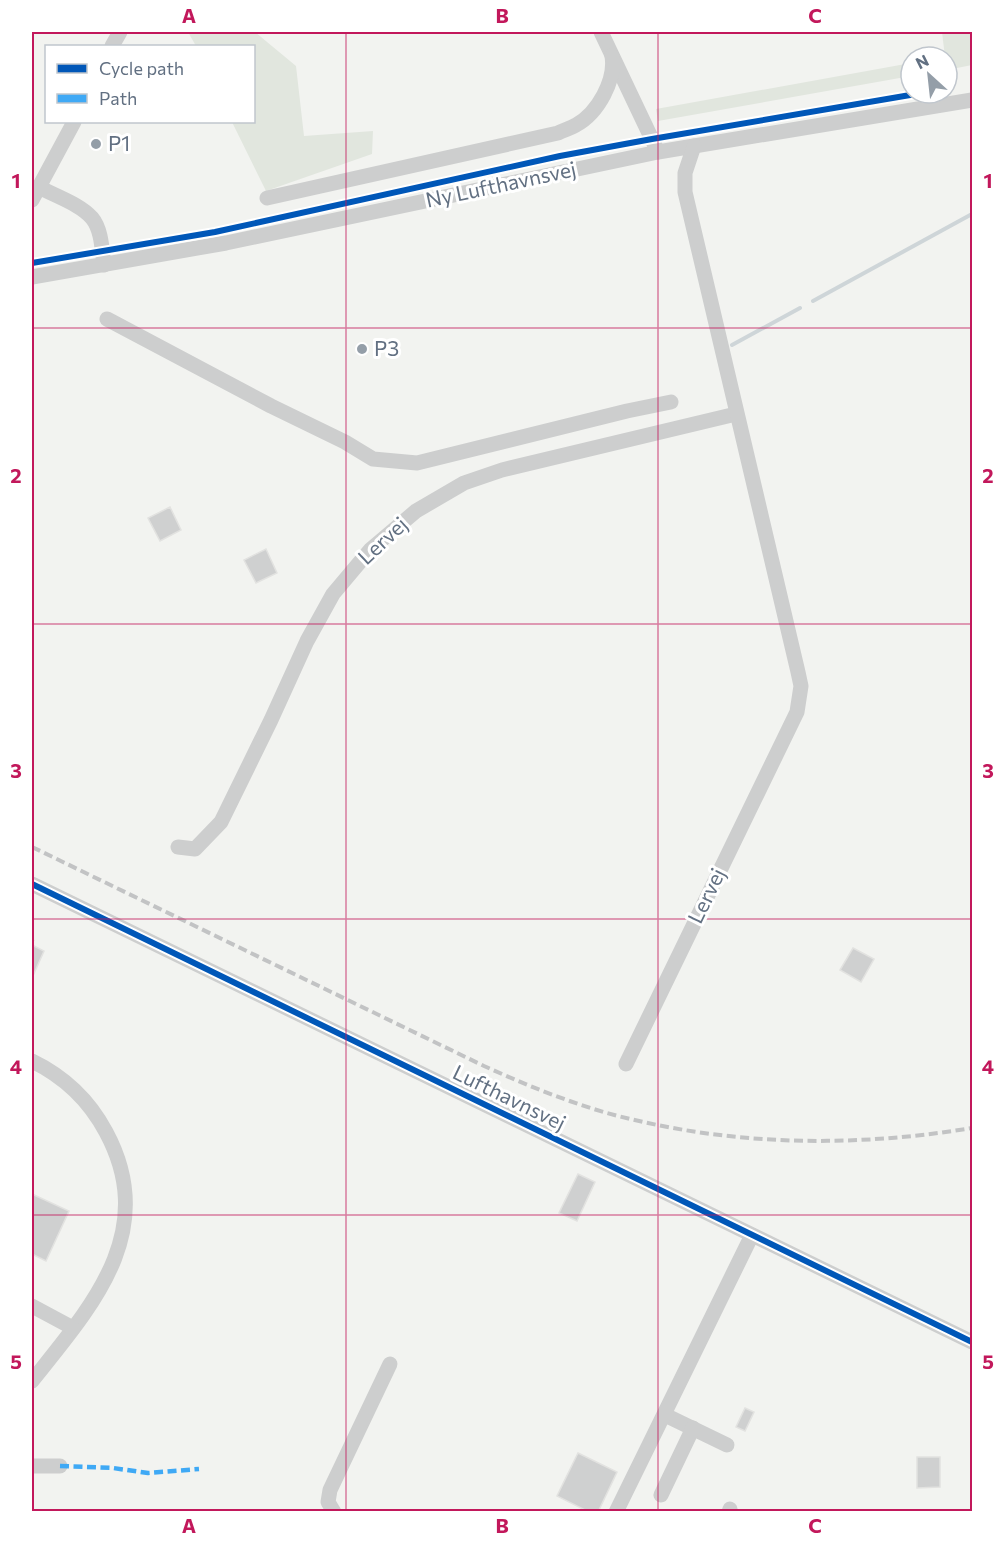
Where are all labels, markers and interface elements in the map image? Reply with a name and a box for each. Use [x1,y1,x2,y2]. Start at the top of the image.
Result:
text: A [182,3,196,27]
text: B [495,3,509,27]
text: C [808,3,822,27]
legend [45,45,255,123]
north arrow [899,45,959,105]
text: N [912,50,932,72]
text: Cycle path [99,57,184,79]
text: Path [99,87,137,109]
place label: P1 [108,130,130,155]
marker: P1 [89,137,103,151]
street label: Ny Lufthavnsvej [423,155,578,212]
text: 1 [11,168,21,192]
text: 1 [983,168,993,192]
place label: P3 [374,335,399,360]
marker: P3 [355,342,369,356]
text: 2 [10,463,22,487]
text: 2 [982,463,994,487]
street label: Lervej [352,511,412,569]
text: 3 [10,758,22,782]
text: 3 [982,758,994,782]
street label: Lervej [682,864,730,927]
text: 4 [10,1054,22,1078]
text: 4 [982,1054,994,1078]
street label: Lufthavnsvej [449,1059,570,1135]
text: 5 [10,1349,22,1373]
text: 5 [982,1349,994,1373]
text: A [182,1513,196,1537]
text: B [495,1513,509,1537]
text: C [808,1513,822,1537]

